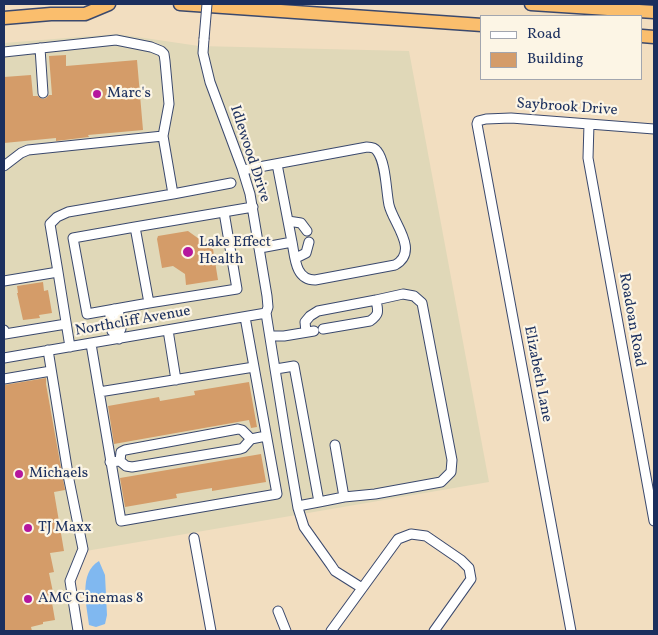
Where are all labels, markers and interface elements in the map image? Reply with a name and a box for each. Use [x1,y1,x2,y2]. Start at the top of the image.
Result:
legend [480,15,643,80]
text: Road [527,24,561,45]
text: Building [527,49,583,70]
place label: Marc's [107,85,151,103]
marker: Marc's [91,88,103,100]
street label: Saybrook Drive [516,95,618,121]
street label: Idlewood Drive [225,103,273,205]
place label: Lake Effect Health [199,234,271,269]
marker: Lake Effect Health [181,245,195,259]
street label: Roadoan Road [614,272,648,368]
street label: Northcliff Avenue [74,303,192,341]
street label: Elizabeth Lane [519,324,555,424]
place label: Michaels [29,465,88,483]
marker: Michaels [13,468,25,480]
place label: TJ Maxx [38,519,92,537]
marker: TJ Maxx [22,522,34,534]
place label: AMC Cinemas 8 [38,590,143,608]
marker: AMC Cinemas 8 [22,593,34,605]

